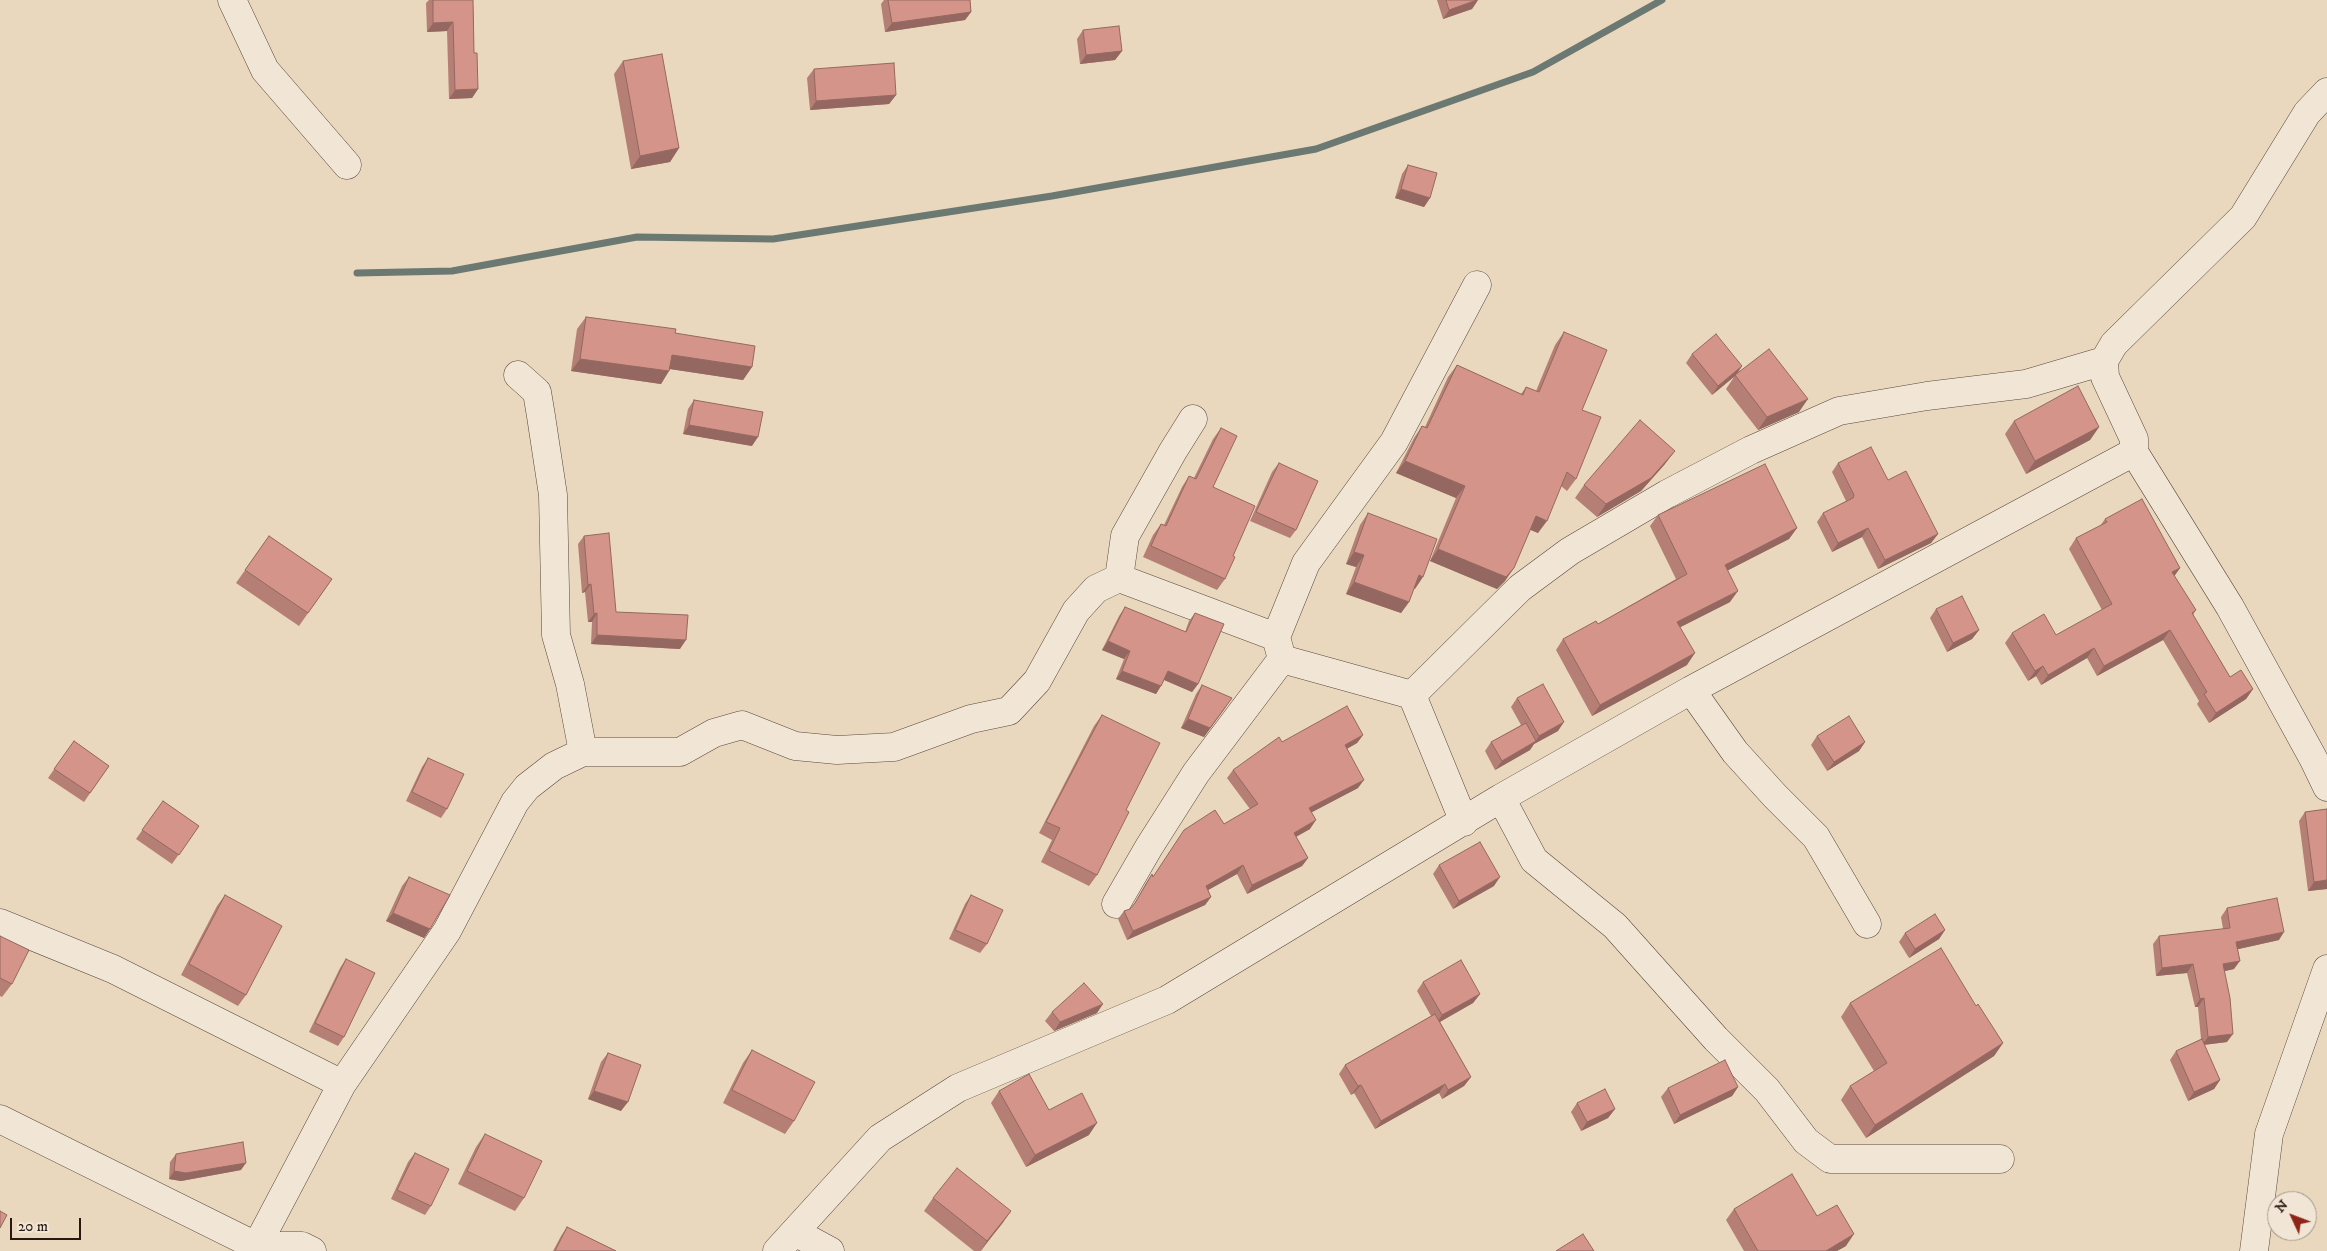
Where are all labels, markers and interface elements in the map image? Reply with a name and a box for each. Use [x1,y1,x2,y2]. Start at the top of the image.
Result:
north arrow [2267,1191,2317,1241]
text: N [2271,1196,2292,1217]
scale bar [12,1208,84,1240]
text: 20 m [18,1217,48,1236]

